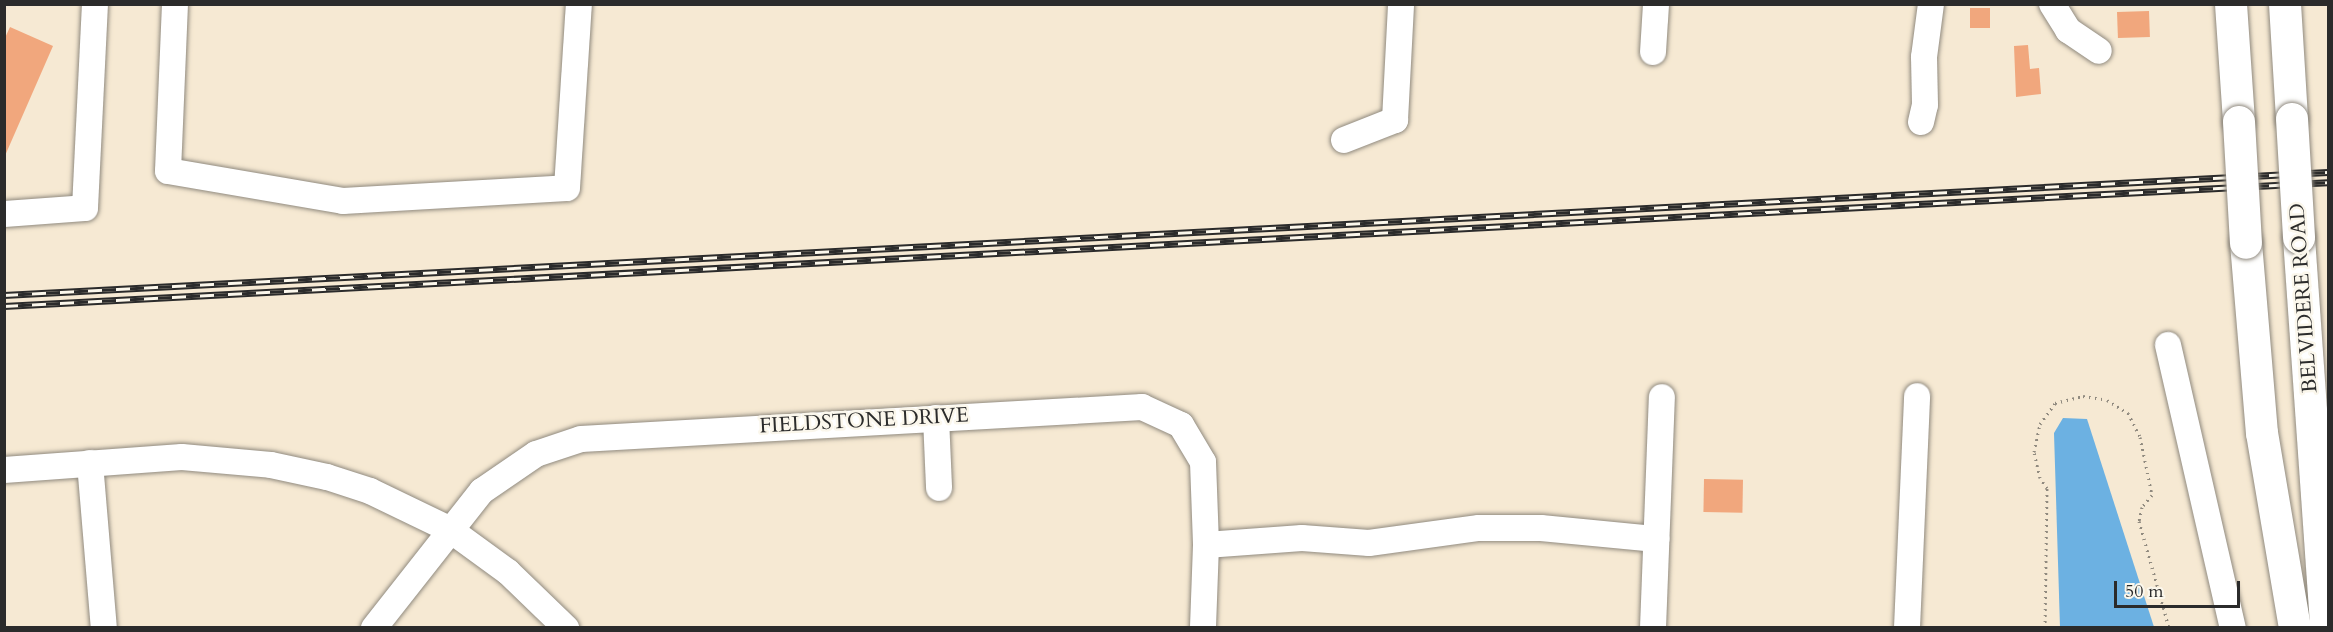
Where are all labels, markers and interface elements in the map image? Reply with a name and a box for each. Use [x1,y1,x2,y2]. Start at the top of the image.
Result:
street label: BELVIDERE ROAD [2285,202,2323,394]
street label: FIELDSTONE DRIVE [759,403,969,439]
scale bar [2117,569,2243,607]
text: 50 m [2125,579,2164,604]

